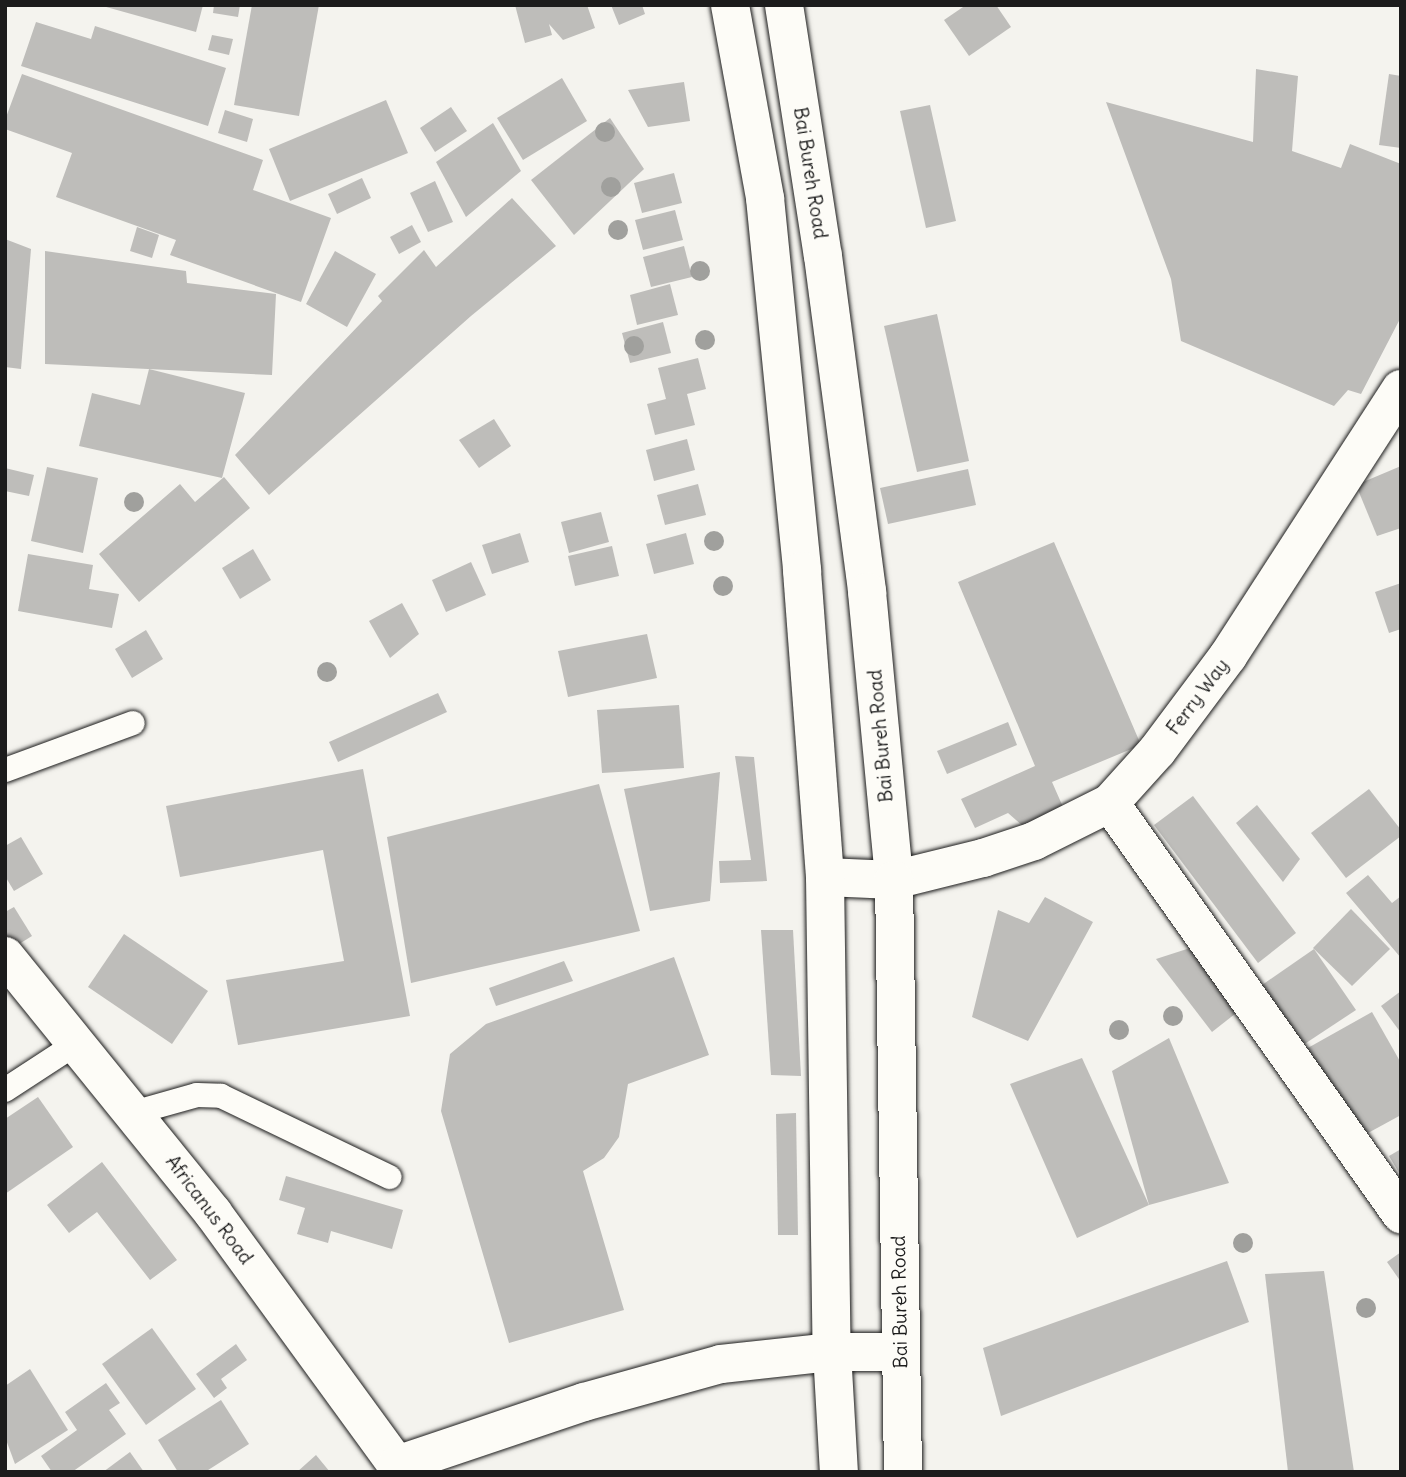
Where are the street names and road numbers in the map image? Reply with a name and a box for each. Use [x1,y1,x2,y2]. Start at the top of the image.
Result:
street label: Bai Bureh Road [788,105,832,241]
street label: Ferry Way [1162,655,1234,739]
street label: Bai Bureh Road [864,669,898,803]
street label: Africanus Road [161,1151,257,1269]
street label: Bai Bureh Road [887,1235,913,1369]

